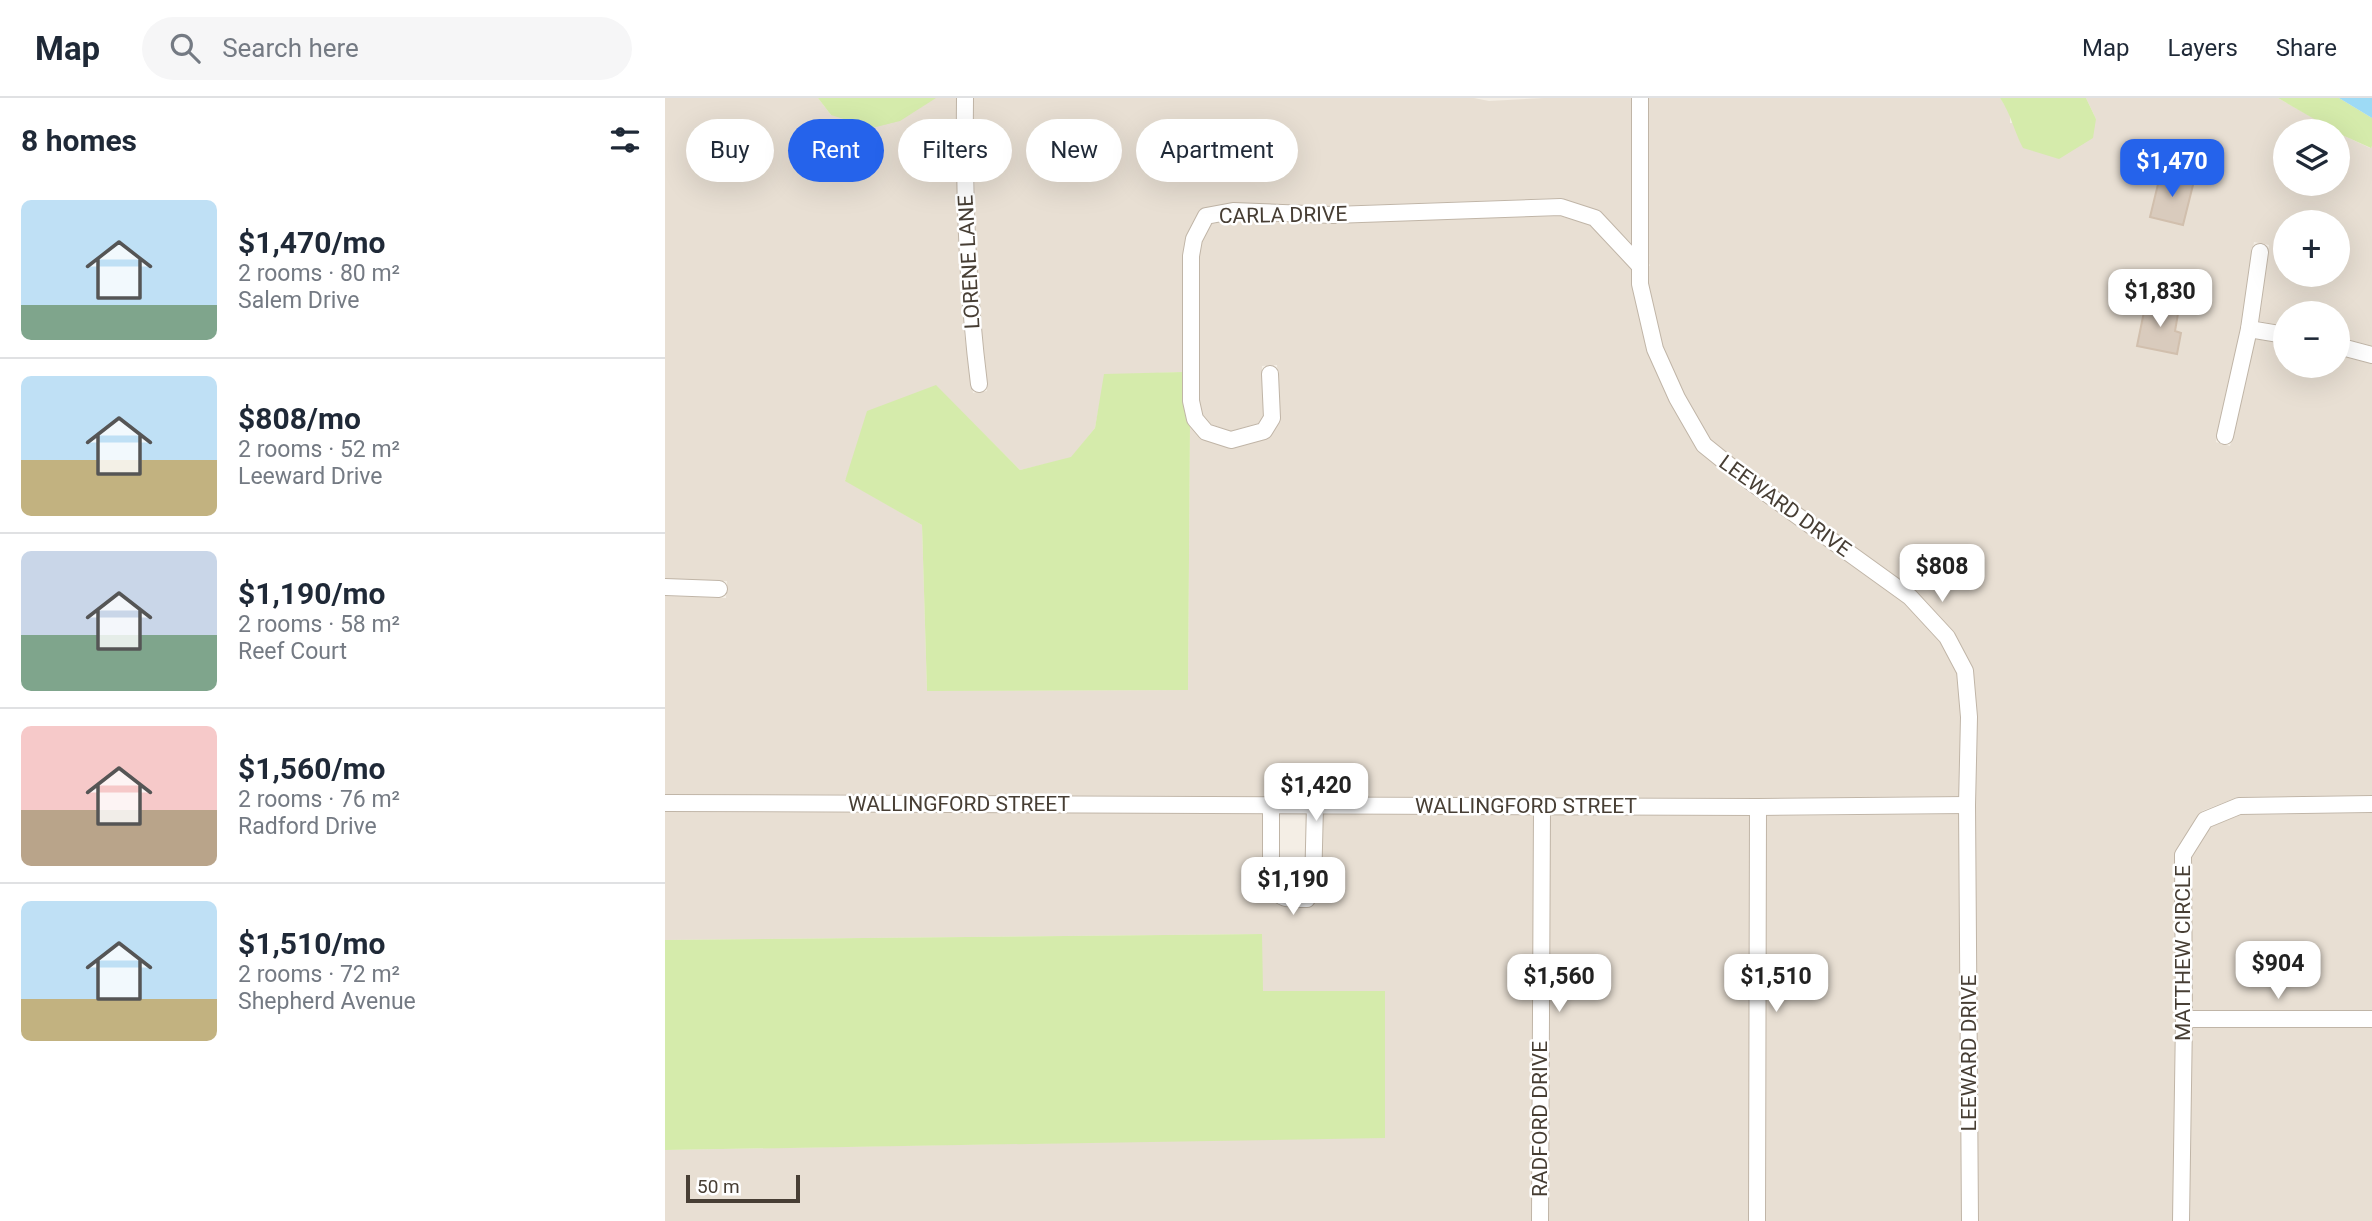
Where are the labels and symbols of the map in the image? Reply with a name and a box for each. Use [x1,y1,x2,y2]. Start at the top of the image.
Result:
pin: $1,470 [2115,140,2229,199]
street label: LORENE LANE [954,194,984,330]
street label: CARLA DRIVE [1219,202,1347,228]
pin: $1,830 [2103,270,2217,329]
street label: LEEWARD DRIVE [1715,450,1856,562]
pin: $808 [1901,545,1983,604]
pin: $1,420 [1259,764,1373,823]
street label: WALLINGFORD STREET [848,792,1070,816]
street label: WALLINGFORD STREET [1415,794,1637,818]
pin: $1,190 [1236,858,1350,917]
street label: MATTHEW CIRCLE [2171,865,2195,1041]
pin: $904 [2237,942,2319,1001]
pin: $1,560 [1502,954,1616,1014]
pin: $1,510 [1719,954,1833,1014]
street label: LEEWARD DRIVE [1957,975,1981,1131]
street label: RADFORD DRIVE [1528,1041,1552,1197]
scale bar [686,1172,800,1204]

